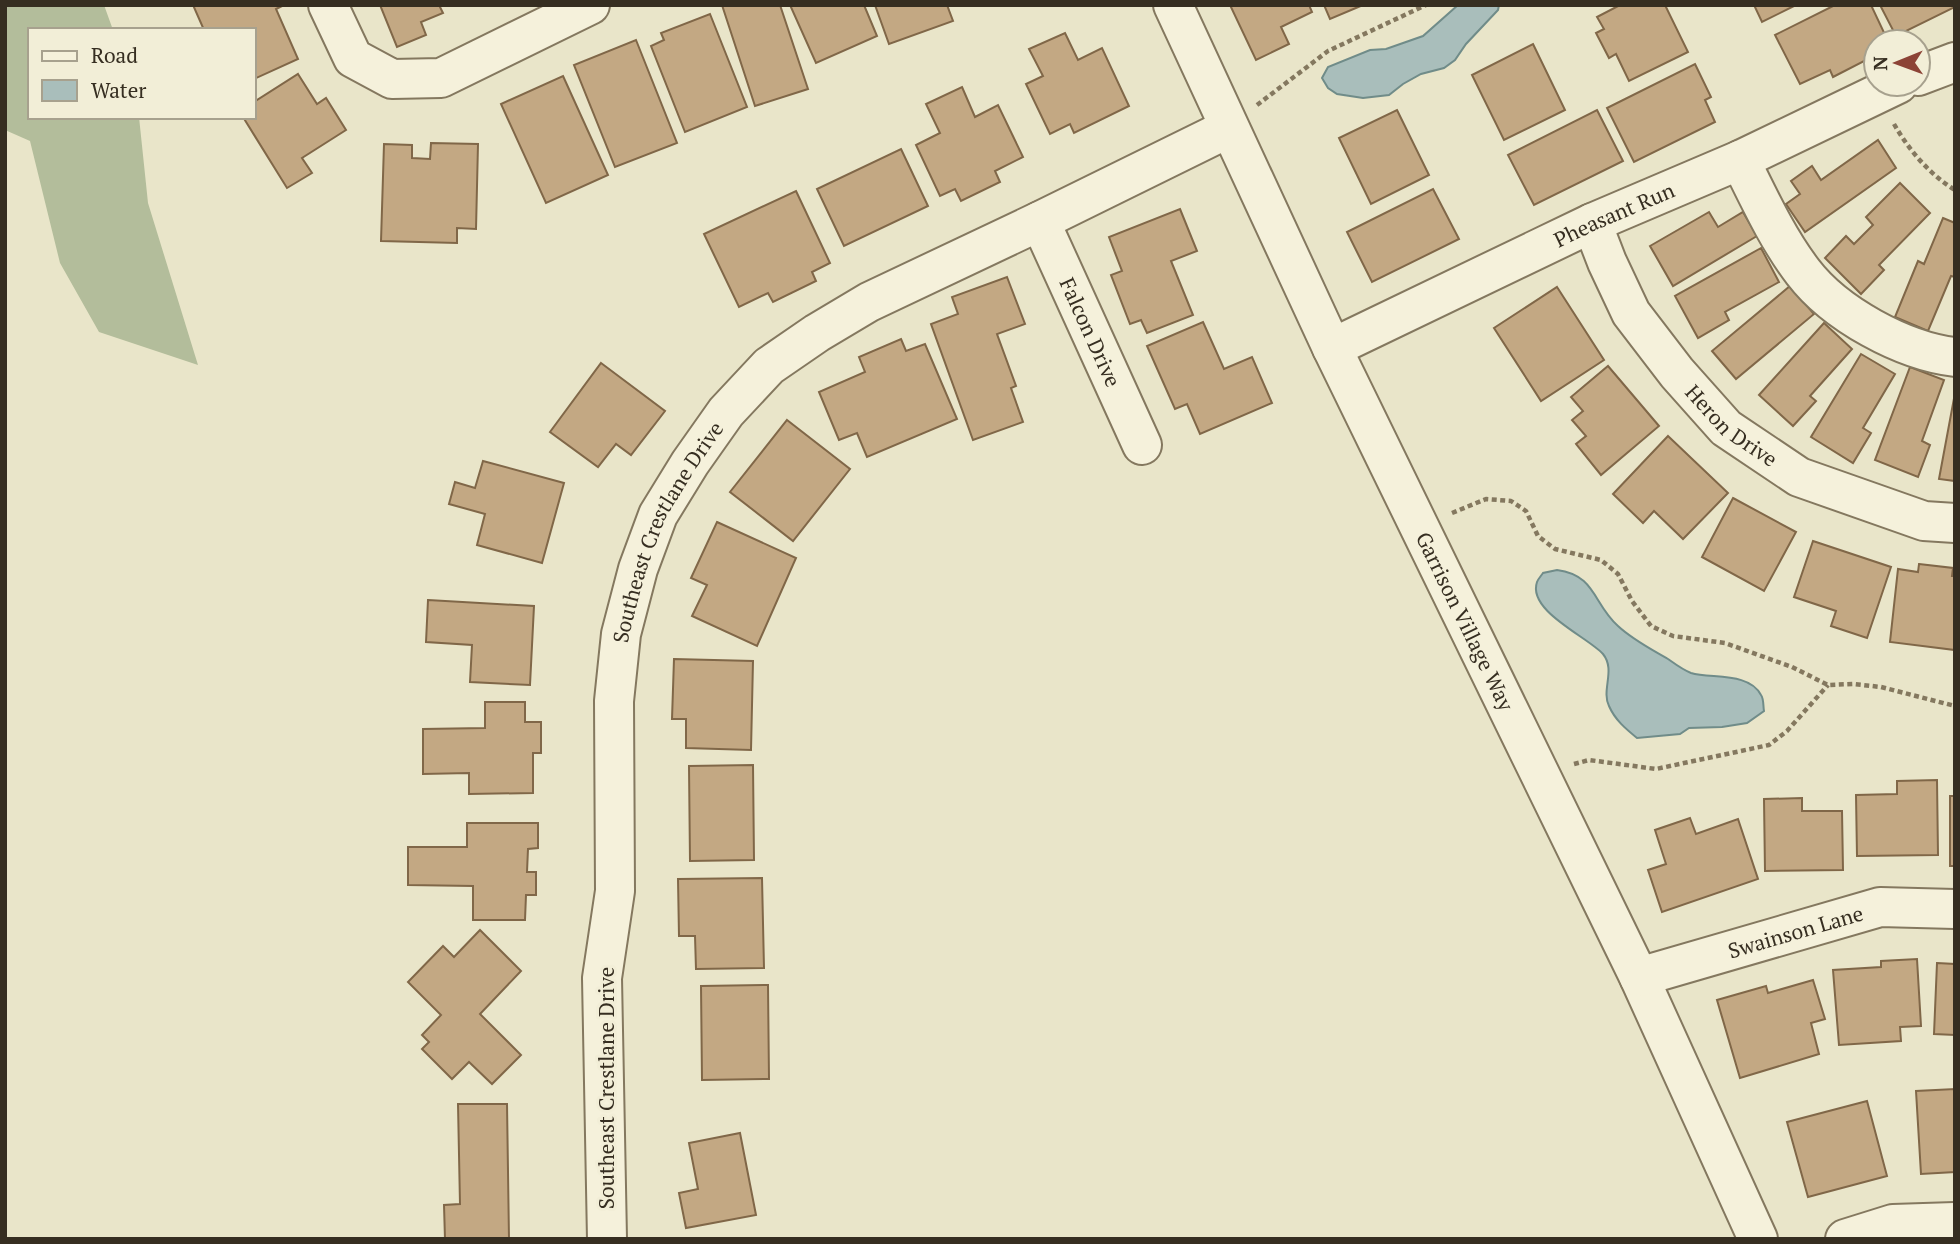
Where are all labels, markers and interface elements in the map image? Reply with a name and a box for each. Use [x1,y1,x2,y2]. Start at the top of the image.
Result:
legend [28,28,256,119]
north arrow [1862,28,1932,98]
text: Road [91,41,138,69]
text: N [1867,55,1892,71]
text: Water [91,76,146,104]
street label: Pheasant Run [1549,175,1679,253]
street label: Falcon Drive [1054,273,1128,391]
street label: Heron Drive [1680,378,1783,473]
street label: Southeast Crestlane Drive [606,416,729,644]
street label: Garrison Village Way [1410,527,1521,715]
street label: Swainson Lane [1725,899,1866,964]
street label: Southeast Crestlane Drive [592,967,620,1209]

